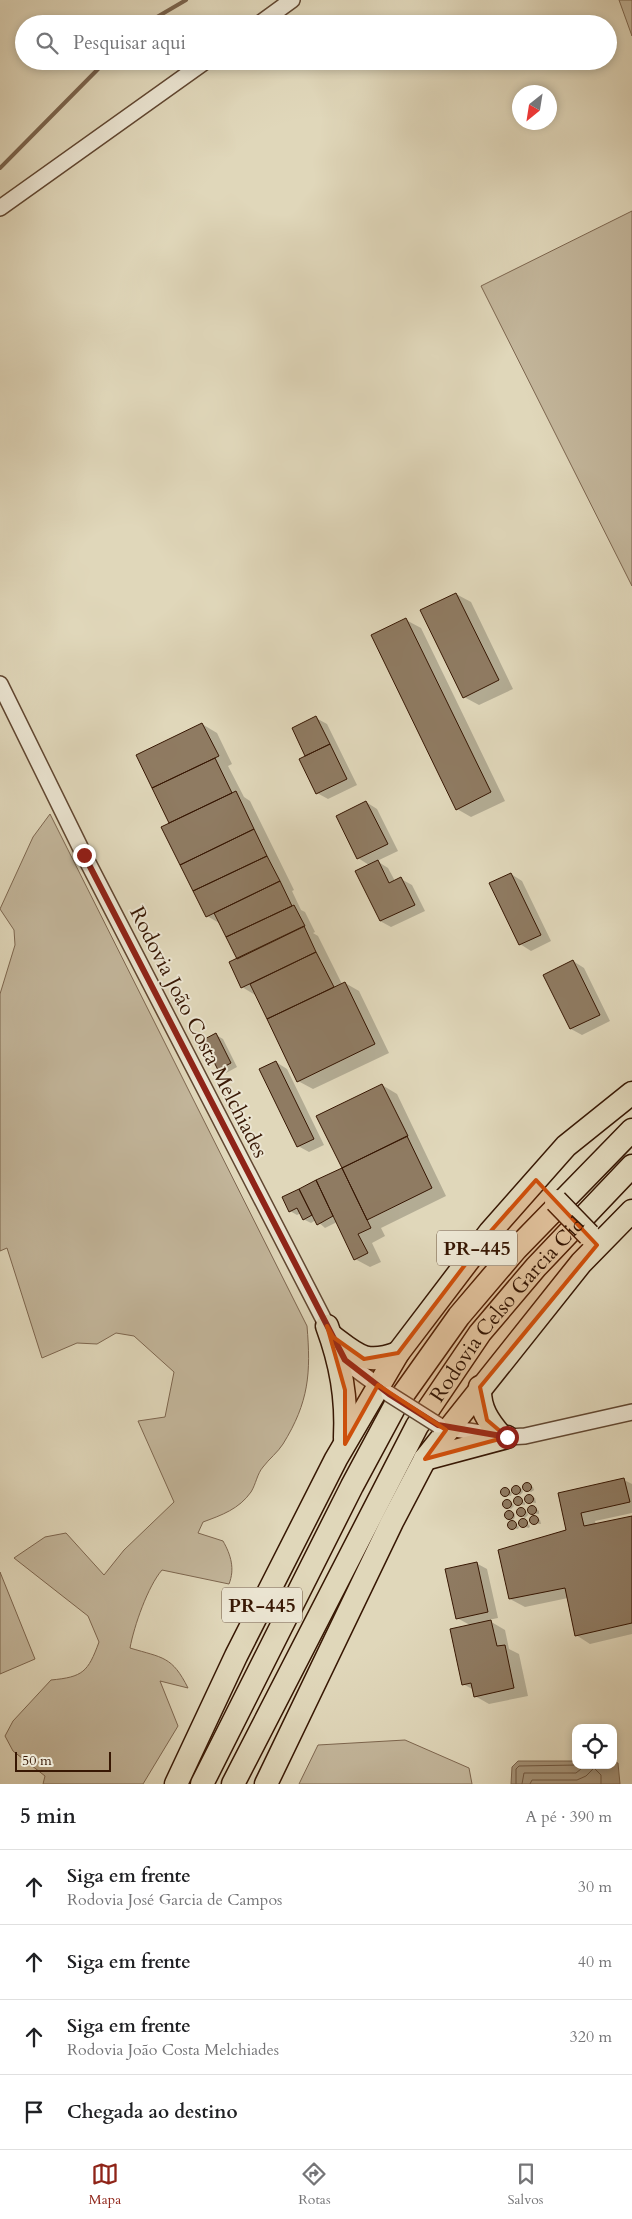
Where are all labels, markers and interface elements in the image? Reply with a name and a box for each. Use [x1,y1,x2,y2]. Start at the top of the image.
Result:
search box [15,15,617,70]
icon: search [33,29,61,57]
text: Pesquisar aqui [73,30,186,56]
north arrow [512,85,557,130]
route end [73,844,96,867]
street label: Rodovia João Costa Melchiades [122,902,275,1163]
street label: Rodovia Celso Garcia Cid [423,1211,591,1408]
road number: PR-445 [437,1230,517,1266]
route start [496,1426,519,1449]
road number: PR-445 [222,1588,302,1622]
map controls [572,1724,617,1769]
button: locate [572,1724,617,1769]
scale bar [15,1749,111,1772]
text: 50 m [22,1751,52,1770]
text: 5 min [20,1802,76,1831]
text: A pé · 390 m [525,1806,612,1828]
text: Siga em frente [67,1863,191,1889]
icon: ahead [20,1873,48,1901]
text: 30 m [578,1876,612,1898]
text: Rodovia José Garcia de Campos [67,1889,282,1911]
icon: ahead [20,1948,48,1976]
text: Siga em frente [67,1949,191,1975]
text: 40 m [578,1951,612,1973]
text: Siga em frente [67,2013,191,2039]
icon: ahead [20,2023,48,2051]
text: 320 m [570,2026,612,2048]
text: Rodovia João Costa Melchiades [67,2039,279,2061]
icon: arrive [20,2098,48,2126]
text: Chegada ao destino [67,2099,238,2125]
tab: Mapa [88,2160,121,2209]
tab: Rotas [298,2160,331,2209]
tab: Salvos [508,2160,544,2209]

